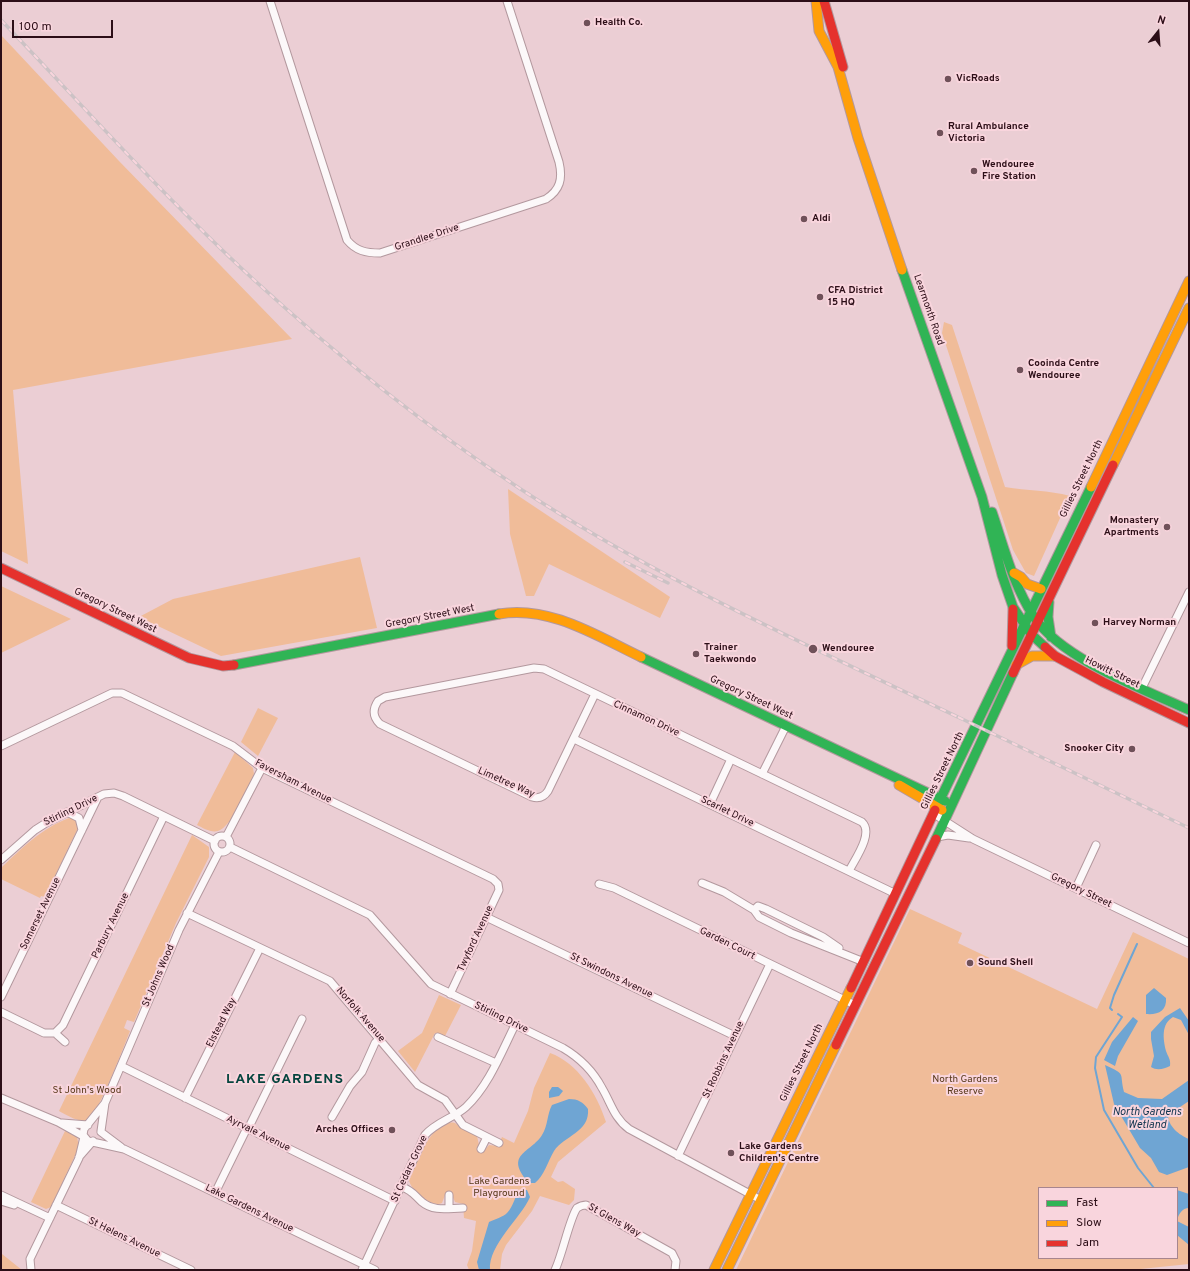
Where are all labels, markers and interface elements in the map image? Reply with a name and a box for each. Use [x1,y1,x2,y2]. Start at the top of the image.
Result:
scale bar [14,12,115,38]
north arrow [1138,12,1178,52]
text: N [1156,13,1167,28]
place label: Health Co. [595,17,643,29]
marker: Health Co. [582,18,592,28]
text: 100 m [19,19,52,35]
place label: VicRoads [956,73,1000,85]
marker: VicRoads [943,74,953,84]
place label: Rural Ambulance Victoria [948,121,1029,144]
marker: Rural Ambulance Victoria [935,128,945,138]
place label: Wendouree Fire Station [982,159,1036,182]
marker: Wendouree Fire Station [969,166,979,176]
place label: Aldi [812,213,831,225]
marker: Aldi [799,214,809,224]
street label: Grandlee Drive [393,222,461,254]
street label: Learmonth Road [910,273,946,347]
place label: CFA District 15 HQ [828,285,883,308]
marker: CFA District 15 HQ [815,292,825,302]
place label: Cooinda Centre Wendouree [1028,358,1099,382]
marker: Cooinda Centre Wendouree [1015,365,1025,375]
street label: Gillies Street North [1058,438,1106,520]
place label: Monastery Apartments [1104,515,1159,538]
marker: Monastery Apartments [1162,522,1172,532]
street label: Gregory Street West [72,586,158,636]
street label: Gregory Street West [384,602,476,632]
place label: Harvey Norman [1103,617,1176,629]
marker: Harvey Norman [1090,618,1100,628]
place label: Trainer Taekwondo [704,642,756,666]
marker: Wendouree [807,643,819,655]
place label: Wendouree [822,643,874,655]
marker: Trainer Taekwondo [691,649,701,659]
street label: Howitt Street [1083,655,1141,691]
street label: Gregory Street West [707,673,795,723]
street label: Cinnamon Drive [611,698,681,740]
street label: Gillies Street North [919,730,967,812]
place label: Snooker City [1064,743,1124,755]
marker: Snooker City [1127,744,1137,754]
street label: Faversham Avenue [253,757,333,807]
street label: Limetree Way [476,765,536,801]
street label: Stirling Drive [42,793,100,829]
street label: Scarlet Drive [698,794,756,830]
street label: Gregory Street [1049,871,1113,911]
street label: Somerset Avenue [18,876,64,952]
street label: Parbury Avenue [90,891,132,961]
street label: Twyford Avenue [455,904,497,974]
street label: Garden Court [697,925,757,963]
street label: St Johns Wood [140,943,178,1009]
street label: St Swindons Avenue [568,951,654,1001]
place label: Sound Shell [978,957,1033,969]
marker: Sound Shell [965,958,975,968]
street label: Norfolk Avenue [333,985,387,1045]
street label: Elstead Way [204,996,240,1050]
street label: Stirling Drive [472,1000,530,1036]
street label: St Robbins Avenue [701,1019,747,1101]
street label: Gillies Street North [778,1022,826,1104]
district label: LAKE GARDENS [226,1072,344,1088]
park label: North Gardens Reserve [932,1074,998,1098]
park label: St John's Wood [53,1085,121,1097]
water label: North Gardens Wetland [1112,1106,1182,1132]
street label: Ayrvale Avenue [224,1113,292,1155]
place label: Arches Offices [315,1124,384,1136]
marker: Arches Offices [387,1125,397,1135]
street label: St Cedars Grove [389,1134,431,1204]
place label: Lake Gardens Children's Centre [739,1141,819,1164]
marker: Lake Gardens Children's Centre [726,1148,736,1158]
park label: Lake Gardens Playground [469,1176,529,1200]
street label: Lake Gardens Avenue [203,1182,295,1236]
legend [1038,1187,1178,1259]
text: Fast [1076,1195,1098,1211]
street label: St Glens Way [586,1202,642,1240]
street label: St Helens Avenue [86,1215,162,1261]
text: Slow [1076,1215,1102,1231]
text: Jam [1076,1235,1099,1251]

